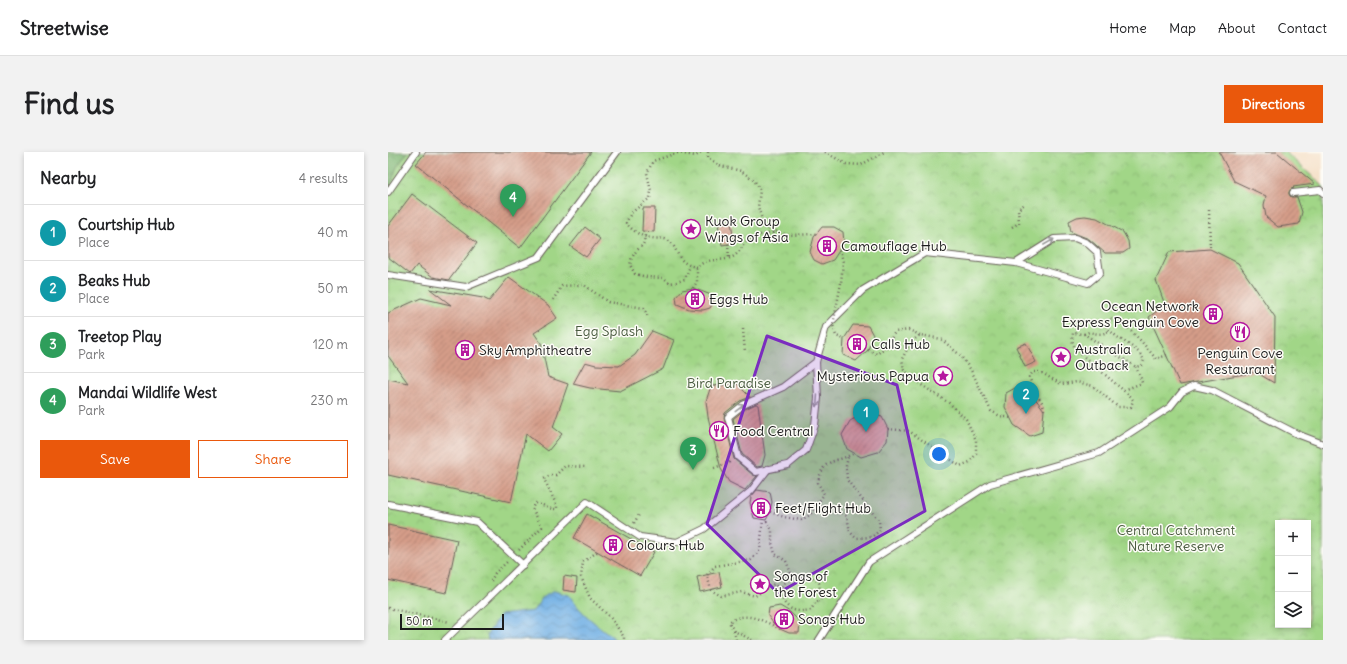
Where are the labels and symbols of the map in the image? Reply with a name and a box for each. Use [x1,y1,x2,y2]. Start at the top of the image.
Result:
pin: 4 [500,184,526,217]
place label: Kuok Group Wings of Asia [705,212,789,246]
place icon: Kuok Group Wings of Asia [680,218,702,240]
building icon: Camouflage Hub [816,235,838,257]
place label: Camouflage Hub [841,237,947,255]
one-way arrow [1043,237,1055,245]
building icon: Eggs Hub [684,288,706,310]
place label: Eggs Hub [709,290,769,308]
place label: Ocean Network Express Penguin Cove [1062,297,1199,331]
building icon: Ocean Network Express Penguin Cove [1202,303,1224,325]
restaurant icon: Penguin Cove Restaurant [1229,321,1251,343]
park label: Egg Splash [575,322,643,340]
building icon: Calls Hub [846,333,868,355]
place label: Calls Hub [871,335,930,353]
building icon: Sky Amphitheatre [454,339,476,361]
place label: Australia Outback [1075,340,1131,374]
place label: Sky Amphitheatre [479,341,592,359]
place label: Penguin Cove Restaurant [1197,344,1283,378]
place icon: Australia Outback [1050,346,1072,368]
place icon: Mysterious Papua [932,365,954,387]
place label: Mysterious Papua [817,367,929,385]
park label: Bird Paradise [687,374,771,392]
pin: 2 [1013,381,1039,414]
one-way arrow [813,394,821,407]
pin: 1 [853,399,879,432]
one-way arrow [735,403,746,412]
restaurant icon: Food Central [708,420,730,442]
place label: Food Central [733,422,813,440]
pin: 3 [680,437,706,470]
your location [929,444,949,464]
building icon: Feet/Flight Hub [750,497,772,519]
place label: Feet/Flight Hub [775,499,871,517]
park label: Central Catchment Nature Reserve [1117,521,1236,555]
building icon: Colours Hub [602,534,624,556]
place label: Colours Hub [627,536,705,554]
place label: Songs of the Forest [774,567,837,601]
place icon: Songs of the Forest [749,573,771,595]
building icon: Songs Hub [773,608,795,630]
place label: Songs Hub [798,610,865,628]
scale bar [400,612,504,631]

